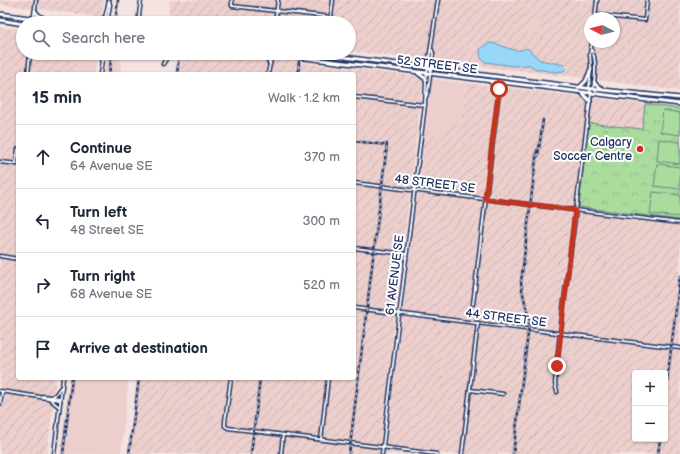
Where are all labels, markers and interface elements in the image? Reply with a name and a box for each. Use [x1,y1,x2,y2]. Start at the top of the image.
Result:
north arrow [584,12,620,48]
search box [16,16,356,60]
icon: search [30,27,52,49]
text: Search here [62,29,145,48]
street label: 52 STREET SE [396,53,478,77]
route start [490,80,508,98]
text: 15 min [32,88,82,108]
text: Walk · 1.2 km [268,90,340,106]
place label: Calgary Soccer Centre [553,135,633,164]
text: Continue [70,139,132,158]
marker: Calgary Soccer Centre [635,144,645,154]
icon: ahead [32,146,54,168]
text: 370 m [304,149,340,165]
text: 64 Avenue SE [70,158,153,174]
street label: 48 STREET SE [394,172,476,196]
text: Turn left [70,203,127,222]
icon: left [32,210,54,232]
text: 300 m [302,213,340,229]
text: 48 Street SE [70,222,144,238]
street label: 61 AVENUE SE [383,234,407,316]
text: Turn right [70,267,135,286]
icon: right [32,274,54,296]
text: 520 m [303,277,340,293]
text: 68 Avenue SE [70,286,152,302]
street label: 44 STREET SE [465,306,548,330]
icon: arrive [32,338,54,360]
text: Arrive at destination [70,339,208,358]
route end [548,357,566,375]
map controls [632,370,668,442]
button: + [632,370,668,406]
button: − [632,406,668,442]

